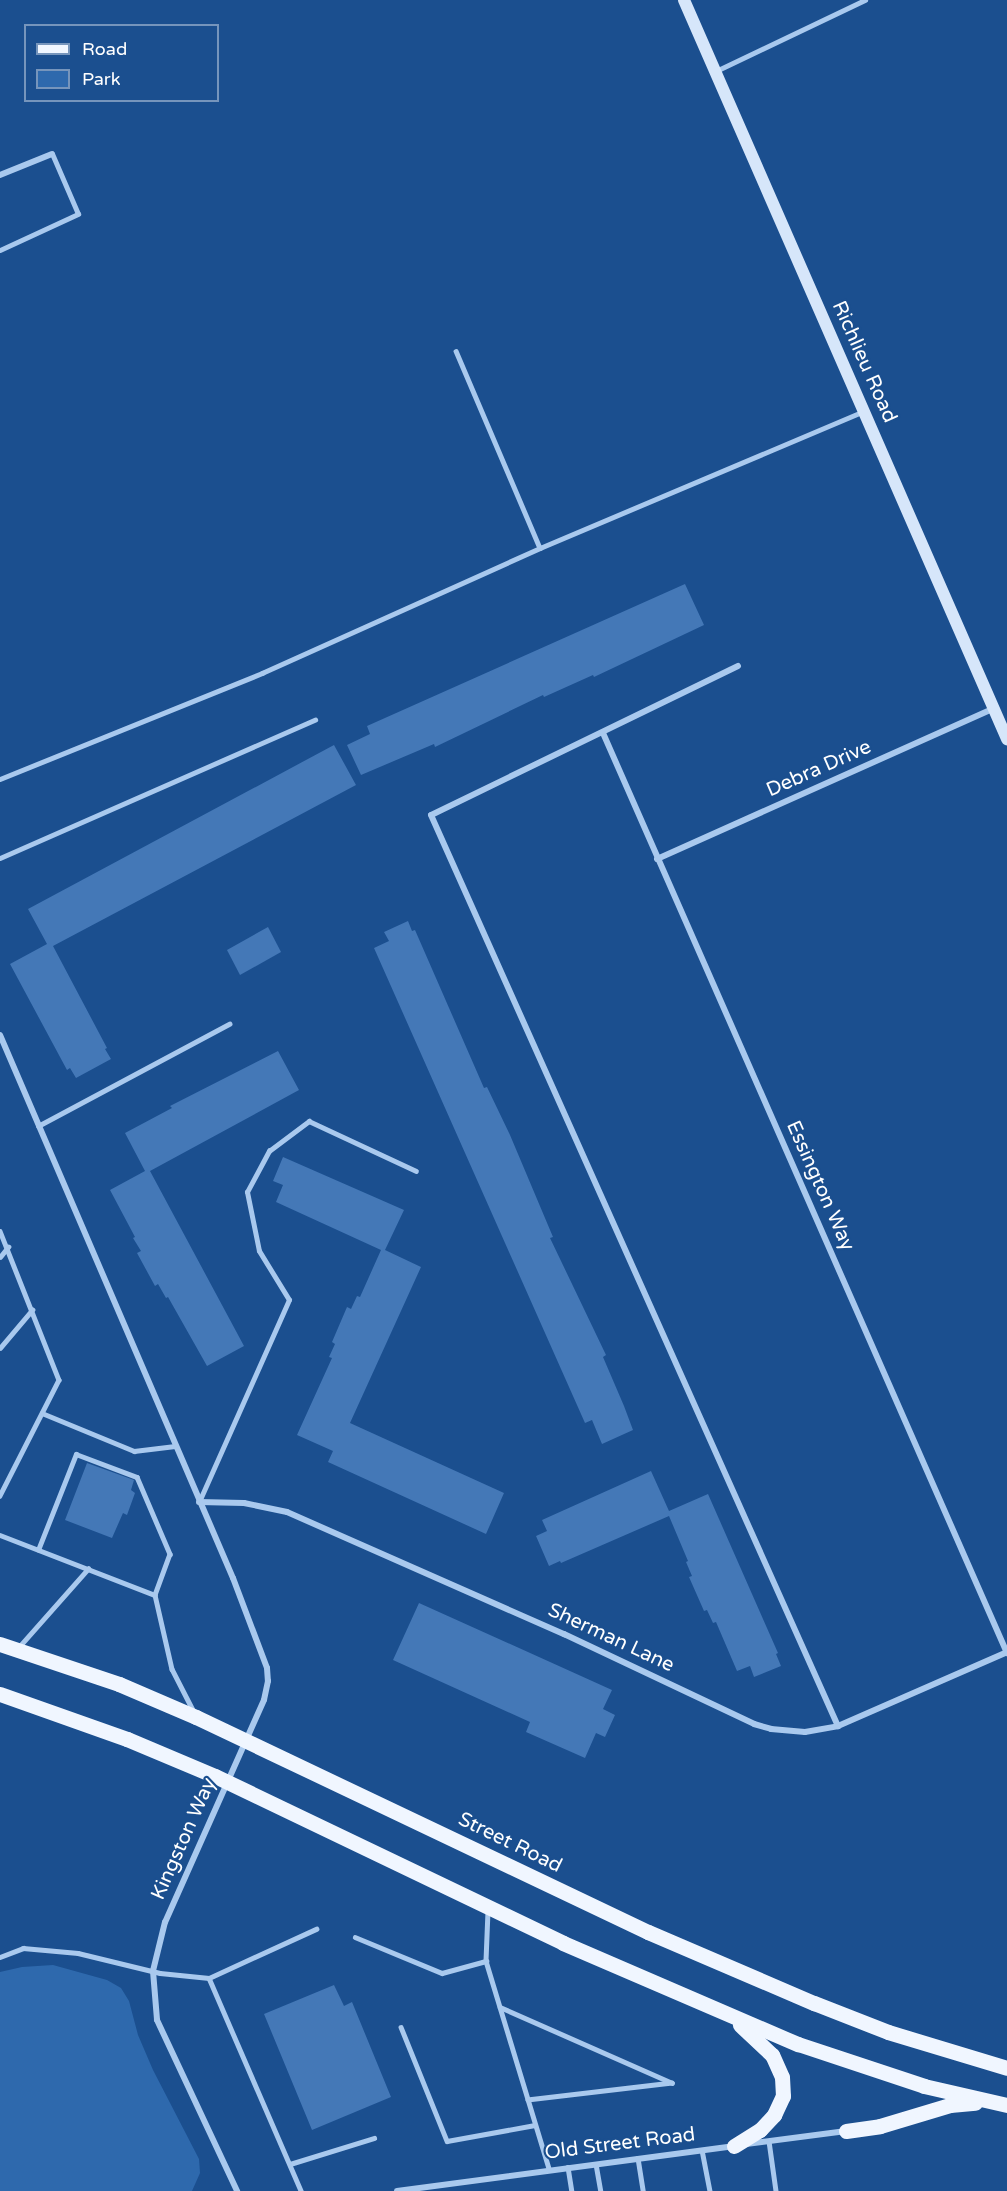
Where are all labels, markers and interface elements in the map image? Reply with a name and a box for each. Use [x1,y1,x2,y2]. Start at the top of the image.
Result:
legend [24,24,219,102]
text: Road [82,38,127,60]
text: Park [82,68,120,90]
street label: Richlieu Road [826,297,902,427]
street label: Debra Drive [763,735,875,803]
street label: Essington Way [781,1117,859,1255]
street label: Sherman Lane [544,1598,678,1678]
street label: Kingston Way [146,1774,222,1904]
street label: Street Road [454,1808,566,1878]
street label: Old Street Road [543,2123,697,2165]

